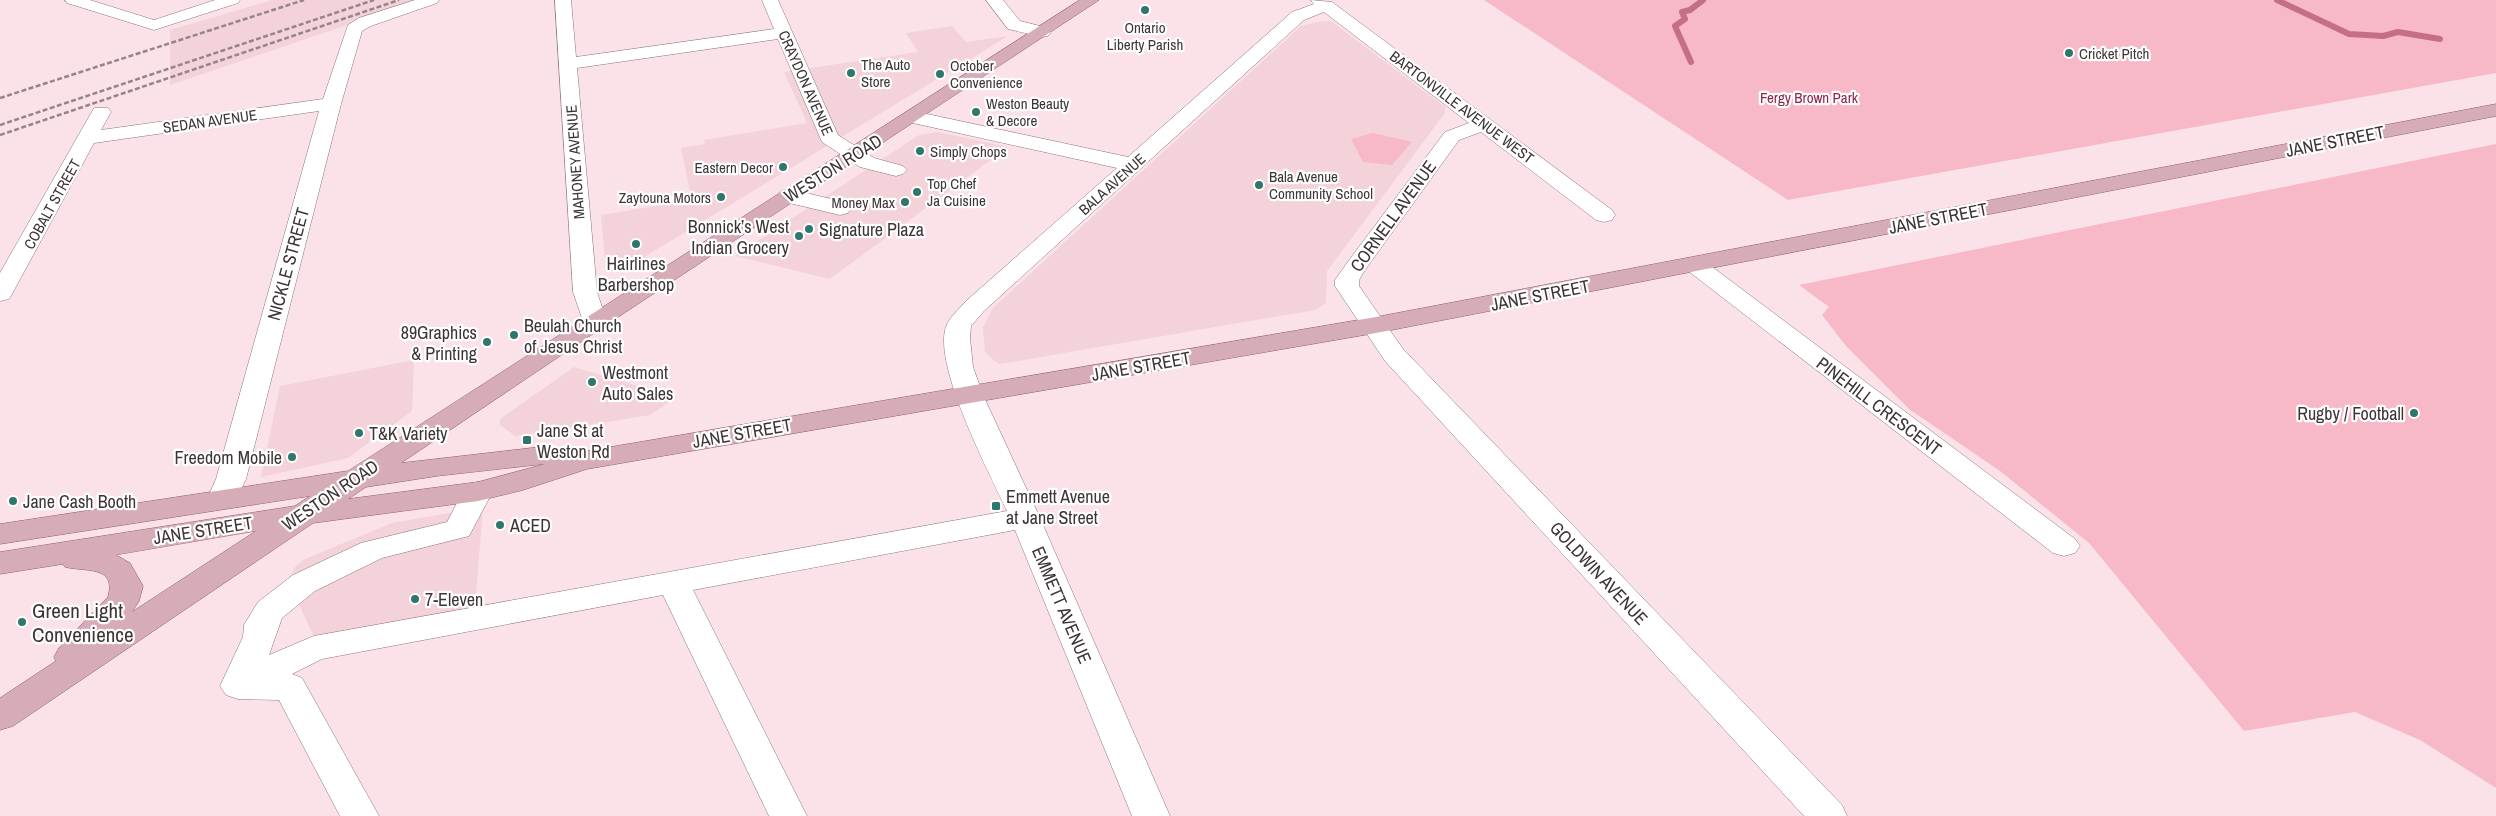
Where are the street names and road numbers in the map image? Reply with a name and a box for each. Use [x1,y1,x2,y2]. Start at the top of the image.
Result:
street label: CRAYDON AVENUE [773,27,839,139]
street label: BARTONVILLE AVENUE WEST [1386,46,1539,169]
street label: SEDAN AVENUE [162,104,258,138]
street label: MAHONEY AVENUE [561,104,589,220]
street label: JANE STREET [2284,119,2386,163]
street label: WESTON ROAD [779,128,887,208]
street label: BALA AVENUE [1074,148,1150,220]
street label: COBALT STREET [19,155,86,253]
street label: CORNELL AVENUE [1344,155,1442,277]
street label: JANE STREET [1887,196,1989,240]
street label: NICKLE STREET [261,205,315,323]
street label: JANE STREET [1489,273,1591,317]
street label: JANE STREET [1090,345,1192,387]
street label: PINEHILL CRESCENT [1811,351,1947,461]
street label: JANE STREET [691,412,793,454]
street label: WESTON ROAD [277,454,383,536]
street label: JANE STREET [152,510,254,550]
street label: GOLDWIN AVENUE [1544,516,1654,630]
street label: EMMETT AVENUE [1026,543,1098,667]

